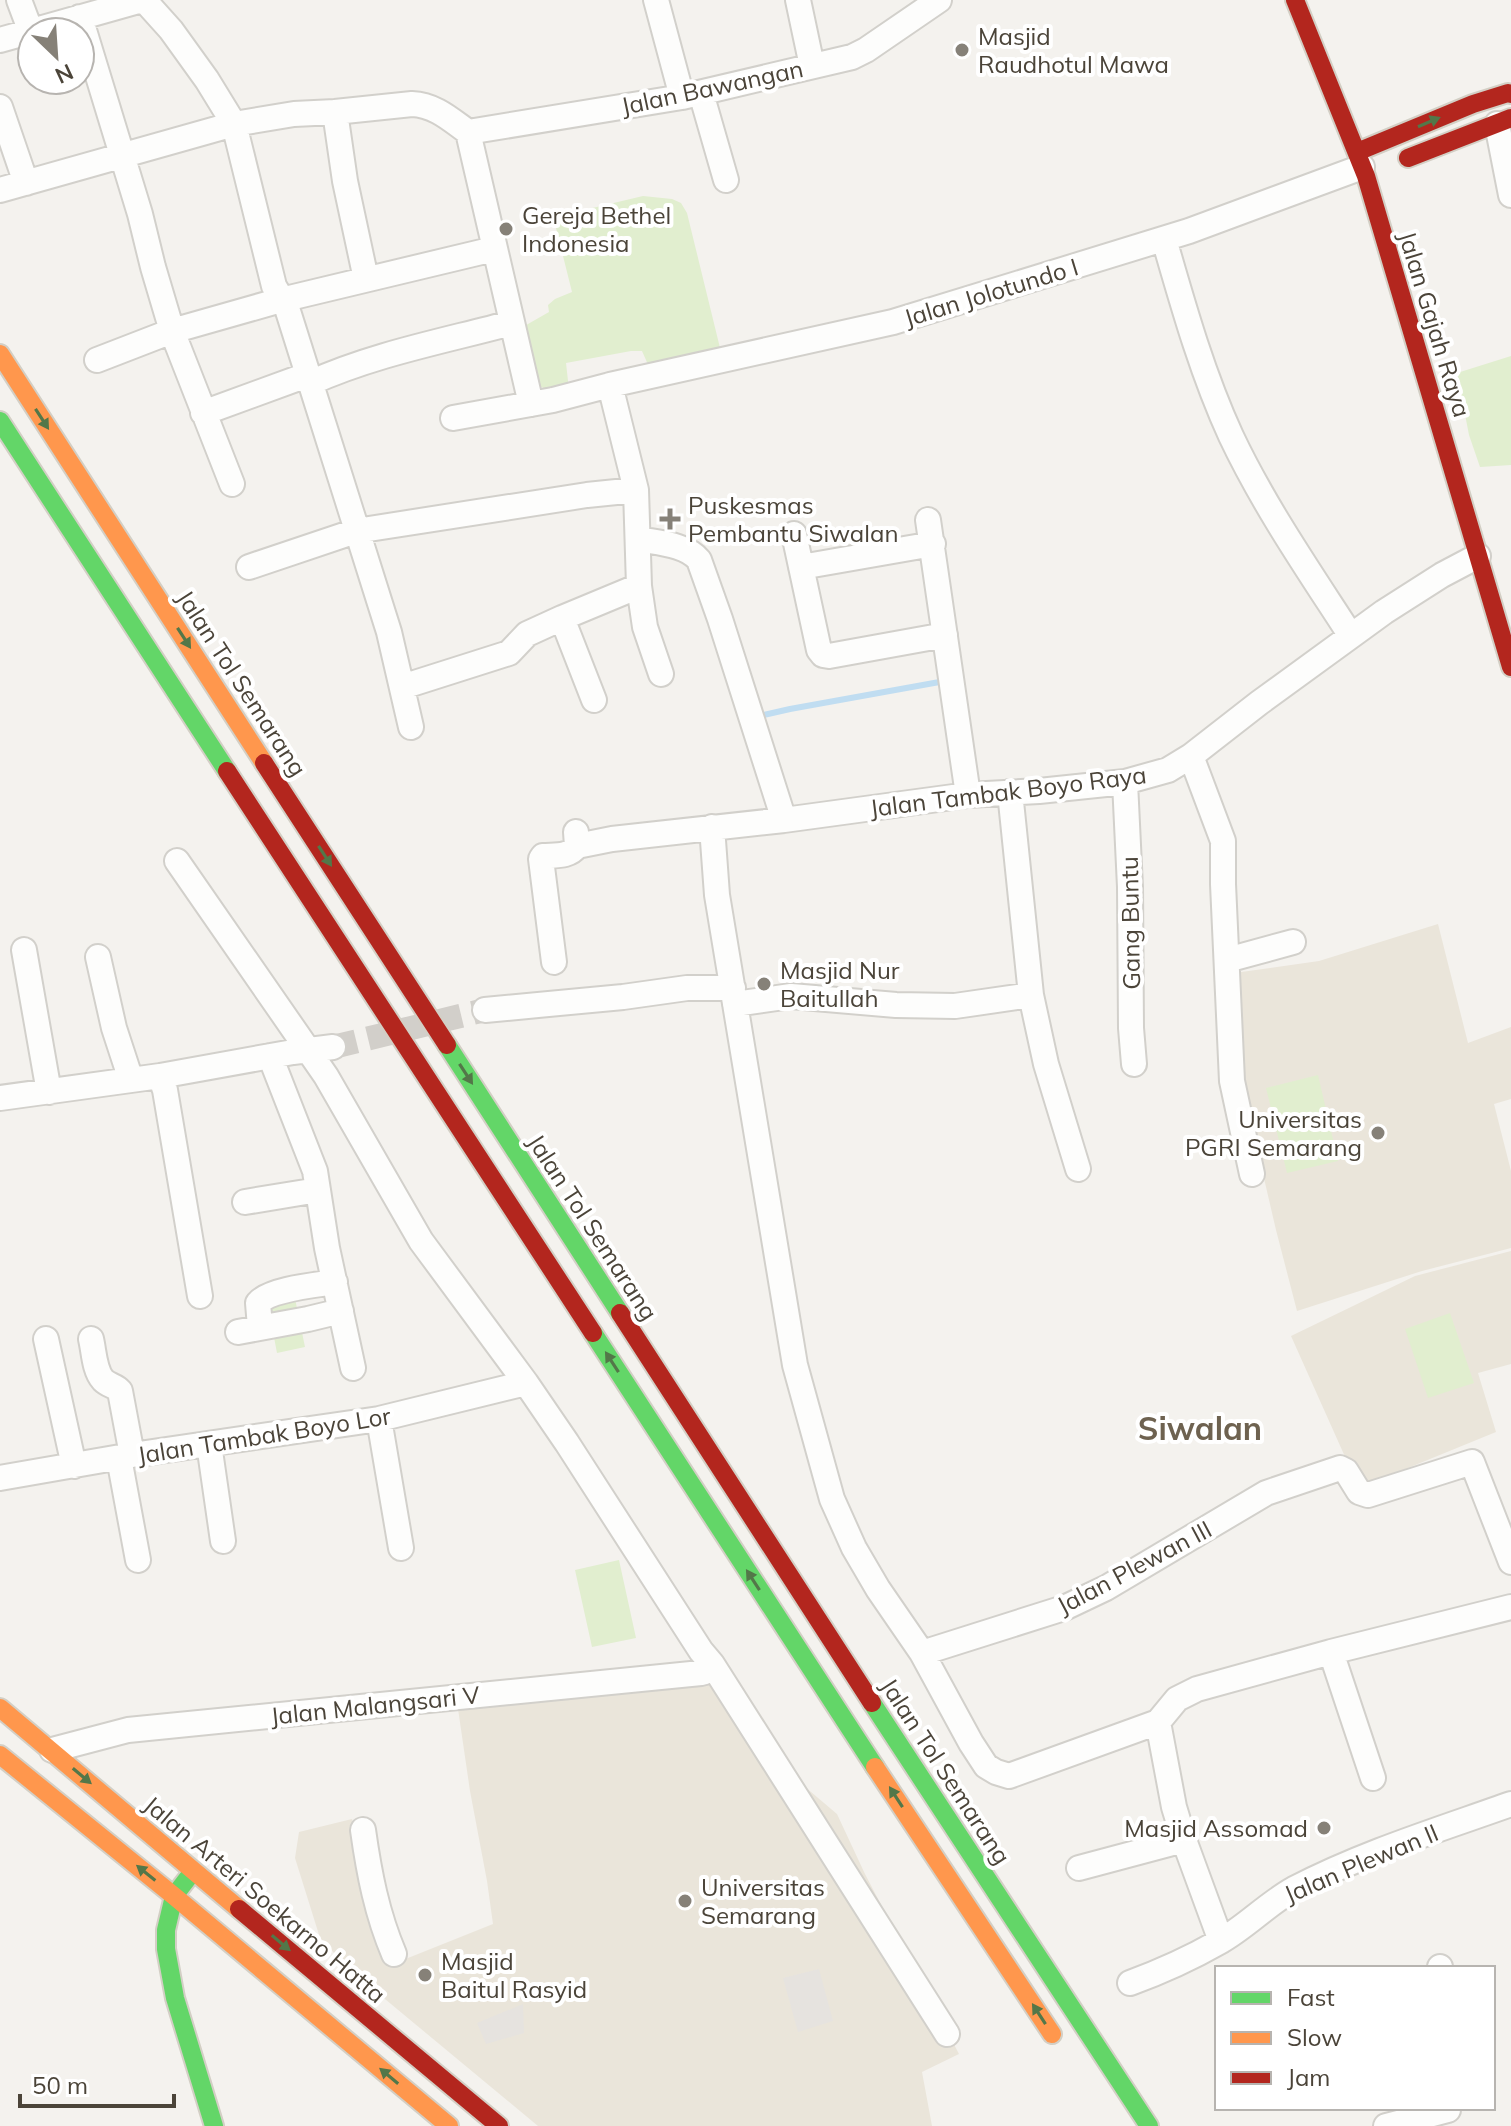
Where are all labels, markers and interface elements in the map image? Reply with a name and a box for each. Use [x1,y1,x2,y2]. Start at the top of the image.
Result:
north arrow [16,16,96,96]
place label: Masjid Raudhotul Mawa [978,21,1169,79]
marker: Masjid Raudhotul Mawa [953,41,971,59]
street label: Jalan Bawangan [618,53,806,121]
text: N [51,58,78,90]
one-way arrow [1417,116,1441,129]
place label: Gereja Bethel Indonesia [522,200,671,258]
marker: Gereja Bethel Indonesia [497,220,515,238]
street label: Jalan Gajah Raya [1392,227,1478,421]
street label: Jalan Jolotundo I [900,251,1082,333]
one-way arrow [35,408,49,430]
place label: Puskesmas Pembantu Siwalan [688,490,898,548]
marker: Puskesmas Pembantu Siwalan [659,508,681,530]
street label: Jalan Tol Semarang [171,584,313,782]
one-way arrow [176,627,191,648]
street label: Jalan Tambak Boyo Raya [868,759,1148,823]
one-way arrow [317,845,331,867]
street label: Gang Buntu [1114,856,1146,990]
place label: Masjid Nur Baitullah [780,955,900,1013]
marker: Masjid Nur Baitullah [755,975,773,993]
one-way arrow [458,1063,472,1085]
place label: Universitas PGRI Semarang [1185,1104,1362,1162]
marker: Universitas PGRI Semarang [1369,1124,1387,1142]
street label: Jalan Tol Semarang [522,1128,664,1326]
one-way arrow [604,1351,619,1372]
street label: Jalan Tambak Boyo Lor [135,1400,393,1470]
district label: Siwalan [1138,1408,1262,1448]
street label: Jalan Plewan III [1051,1514,1217,1620]
one-way arrow [746,1569,761,1590]
street label: Jalan Tol Semarang [875,1672,1017,1870]
street label: Jalan Malangsari V [269,1679,481,1731]
one-way arrow [71,1767,91,1784]
one-way arrow [889,1786,904,1808]
street label: Jalan Arteri Soekarno Hatta [138,1789,392,2009]
place label: Masjid Assomad [1124,1813,1308,1843]
street label: Jalan Plewan II [1279,1817,1443,1909]
marker: Masjid Assomad [1315,1819,1333,1837]
one-way arrow [136,1866,156,1882]
place label: Universitas Semarang [701,1872,825,1930]
marker: Universitas Semarang [676,1892,694,1910]
one-way arrow [270,1934,290,1951]
place label: Masjid Baitul Rasyid [441,1946,587,2004]
marker: Masjid Baitul Rasyid [416,1966,434,1984]
legend [1215,1966,1495,2110]
text: Fast [1287,1982,1335,2012]
one-way arrow [1032,2003,1047,2025]
text: Slow [1287,2022,1342,2052]
scale bar [20,2058,174,2108]
text: Jam [1287,2062,1330,2092]
one-way arrow [379,2068,399,2085]
text: 50 m [32,2070,88,2100]

